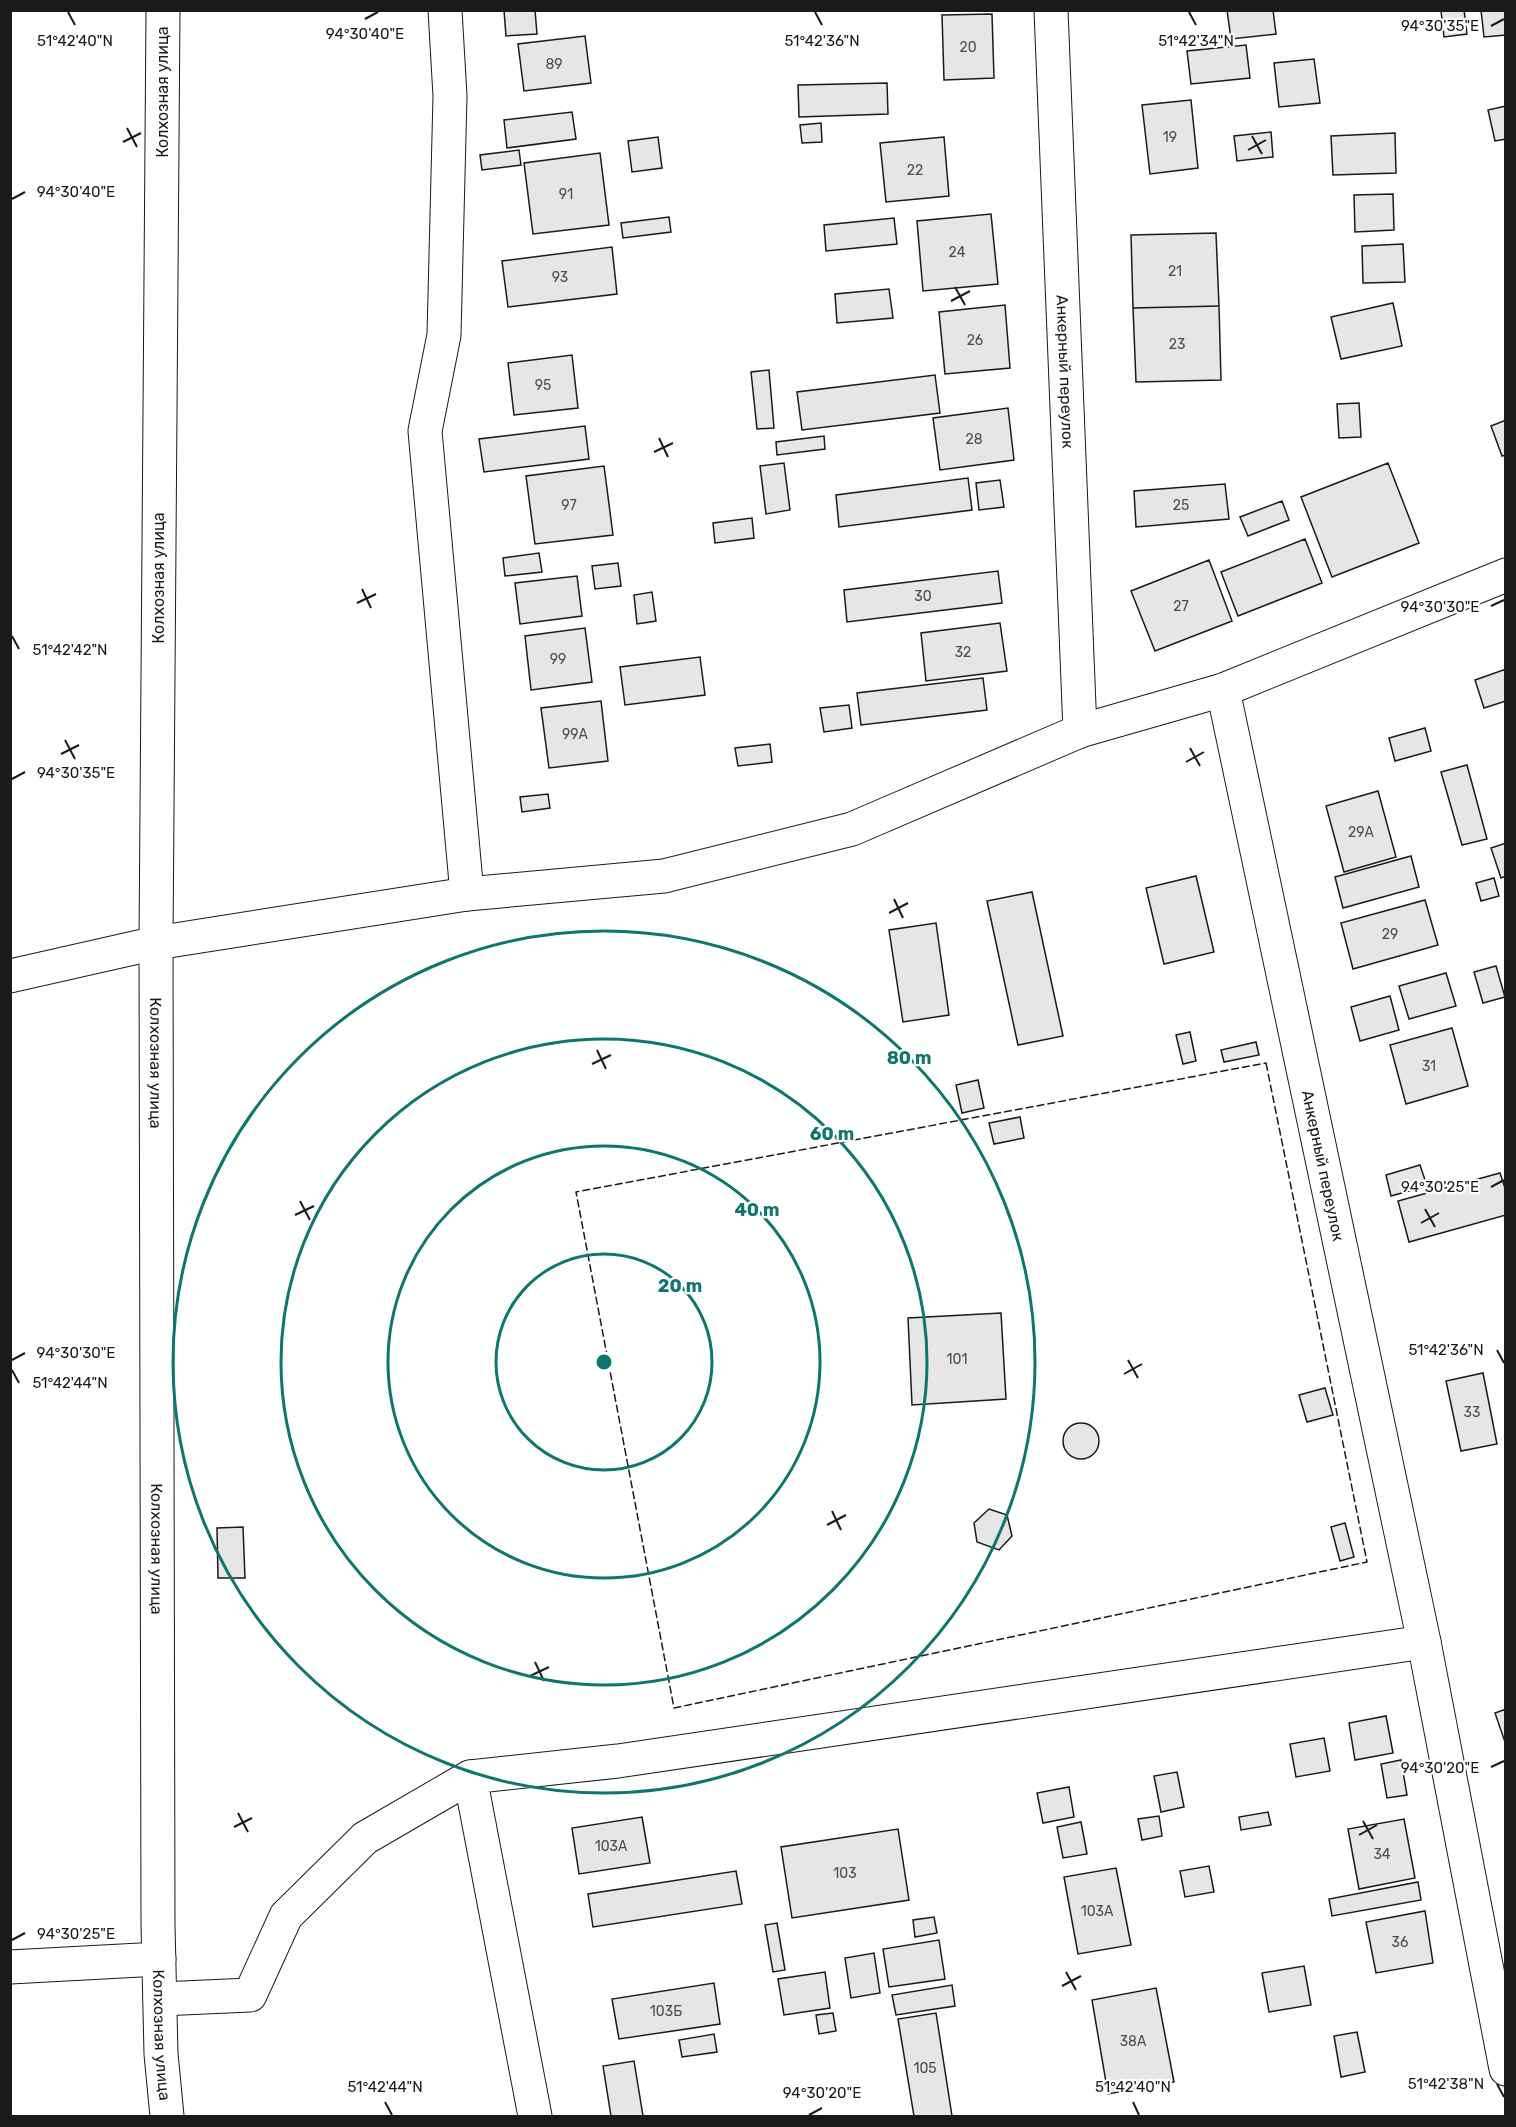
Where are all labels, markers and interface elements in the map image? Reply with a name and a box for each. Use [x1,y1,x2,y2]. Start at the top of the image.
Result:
text: 94°30'35"E [1401,17,1479,35]
text: 94°30'40"E [326,25,404,43]
street label: Колхозная улица [153,26,172,158]
text: 51°42'40"N [37,32,113,50]
text: 51°42'36"N [784,32,860,50]
text: 51°42'34"N [1158,32,1234,50]
house number: 20 [959,39,977,56]
house number: 89 [545,56,563,73]
house number: 19 [1163,129,1177,146]
house number: 22 [907,162,923,179]
text: 94°30'40"E [37,183,115,201]
house number: 91 [559,186,573,203]
house number: 24 [949,244,966,261]
house number: 21 [1168,263,1182,280]
house number: 93 [552,269,568,286]
street label: Анкерный переулок [1053,294,1078,449]
house number: 26 [967,332,983,349]
house number: 23 [1169,336,1185,353]
house number: 95 [535,377,551,394]
house number: 28 [965,431,983,448]
house number: 97 [561,497,577,514]
house number: 25 [1173,497,1189,514]
street label: Колхозная улица [149,512,168,644]
house number: 30 [914,588,932,605]
house number: 27 [1173,598,1189,615]
text: 94°30'30"E [1401,598,1479,616]
text: 51°42'42"N [32,641,108,659]
house number: 32 [955,644,971,661]
house number: 99 [550,651,566,668]
house number: 99А [562,726,589,743]
text: 94°30'35"E [37,764,115,782]
house number: 29А [1348,824,1375,841]
house number: 29 [1382,926,1398,943]
street label: Колхозная улица [147,997,166,1129]
text: 80 m [887,1047,931,1069]
house number: 31 [1422,1058,1436,1075]
street label: Анкерный переулок [1298,1088,1349,1243]
text: 60 m [810,1123,854,1145]
text: 94°30'25"E [1401,1178,1479,1196]
text: 40 m [735,1199,779,1221]
text: 20 m [658,1275,702,1297]
text: 51°42'36"N [1408,1341,1484,1359]
text: 94°30'30"E [37,1344,115,1362]
house number: 101 [947,1351,967,1368]
centre of rings [594,1352,614,1372]
text: 51°42'44"N [32,1374,108,1392]
house number: 33 [1464,1404,1480,1421]
street label: Колхозная улица [148,1483,167,1615]
text: 94°30'20"E [1401,1759,1479,1777]
house number: 103А [595,1838,628,1855]
house number: 34 [1373,1846,1391,1863]
house number: 103 [833,1865,857,1882]
house number: 103А [1081,1903,1114,1920]
text: 94°30'25"E [37,1925,115,1943]
house number: 36 [1392,1934,1408,1951]
street label: Колхозная улица [150,1969,175,2101]
house number: 103Б [650,2003,682,2020]
house number: 38А [1120,2033,1147,2050]
house number: 105 [913,2060,937,2077]
text: 51°42'38"N [1408,2075,1484,2093]
text: 51°42'44"N [347,2078,423,2096]
text: 51°42'40"N [1095,2078,1171,2096]
text: 94°30'20"E [783,2084,861,2102]

